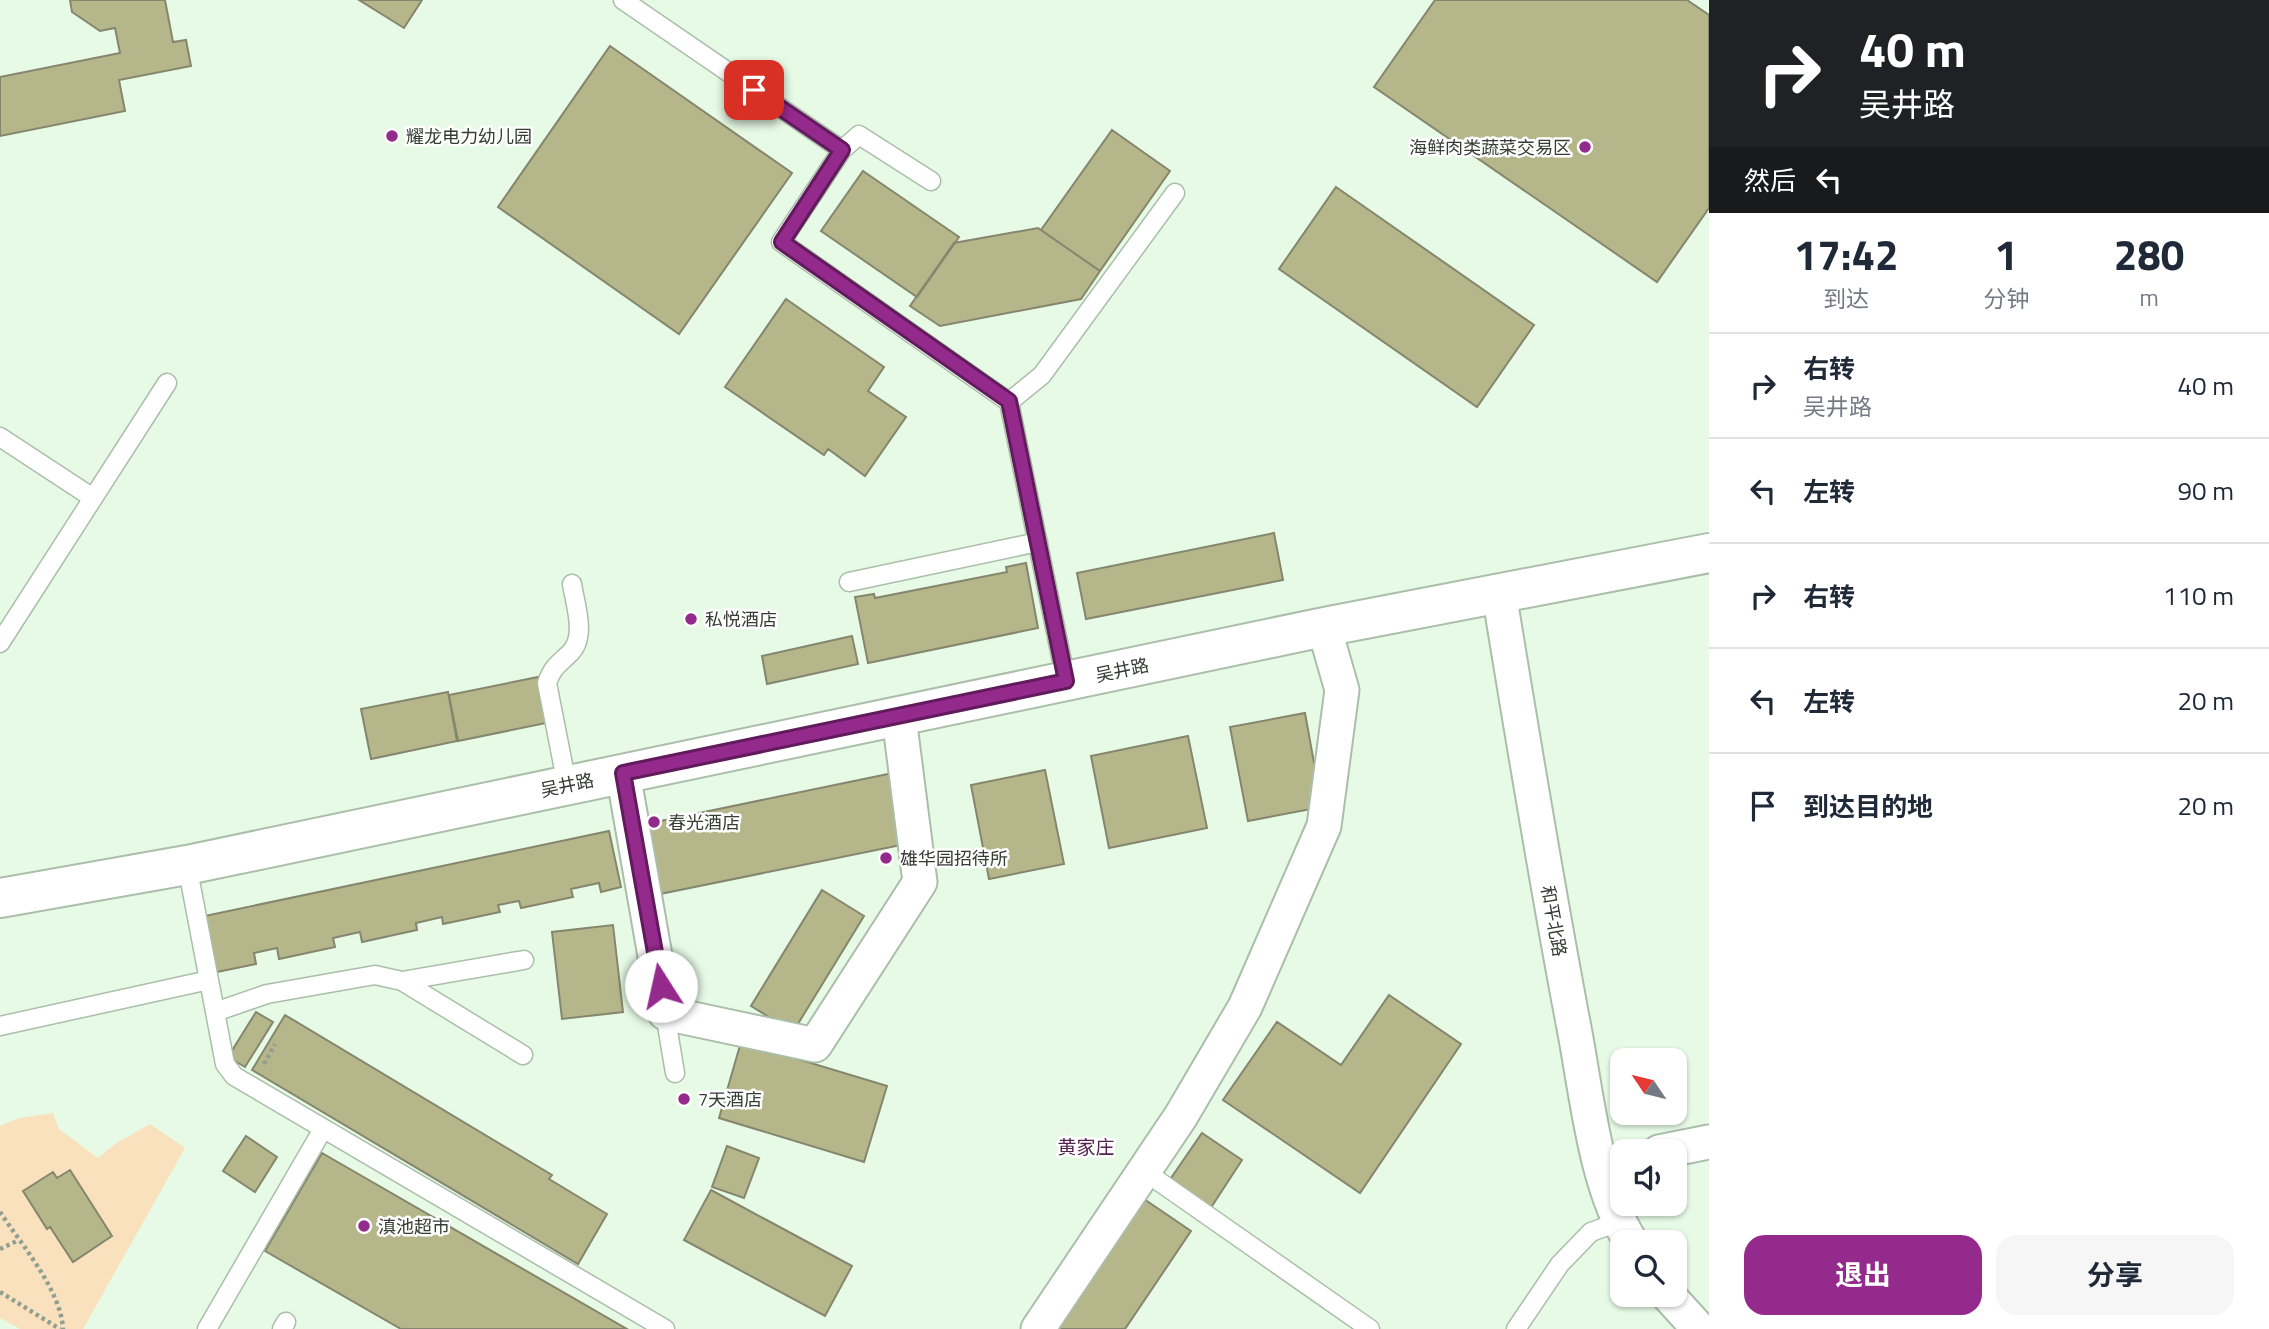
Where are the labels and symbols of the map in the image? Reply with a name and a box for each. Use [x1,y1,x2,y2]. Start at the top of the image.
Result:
pin [724,60,784,120]
place label: 耀龙电力幼儿园 [406,123,532,150]
marker: 耀龙电力幼儿园 [384,128,400,144]
place label: 海鲜肉类蔬菜交易区 [1409,134,1571,161]
marker: 海鲜肉类蔬菜交易区 [1577,139,1593,155]
place label: 私悦酒店 [705,606,777,633]
marker: 私悦酒店 [683,611,699,627]
street label: 吴井路 [1093,651,1151,689]
street label: 吴井路 [538,766,596,804]
place label: 春光酒店 [668,809,740,836]
marker: 春光酒店 [646,814,662,830]
place label: 雄华园招待所 [900,845,1008,872]
marker: 雄华园招待所 [878,850,894,866]
street label: 和平北路 [1534,883,1574,959]
position arrow [624,949,698,1023]
north arrow [1610,1048,1687,1125]
place label: 7天酒店 [698,1086,762,1113]
marker: 7天酒店 [676,1091,692,1107]
district label: 黄家庄 [1057,1132,1115,1161]
place label: 滇池超市 [378,1213,450,1240]
marker: 滇池超市 [356,1218,372,1234]

